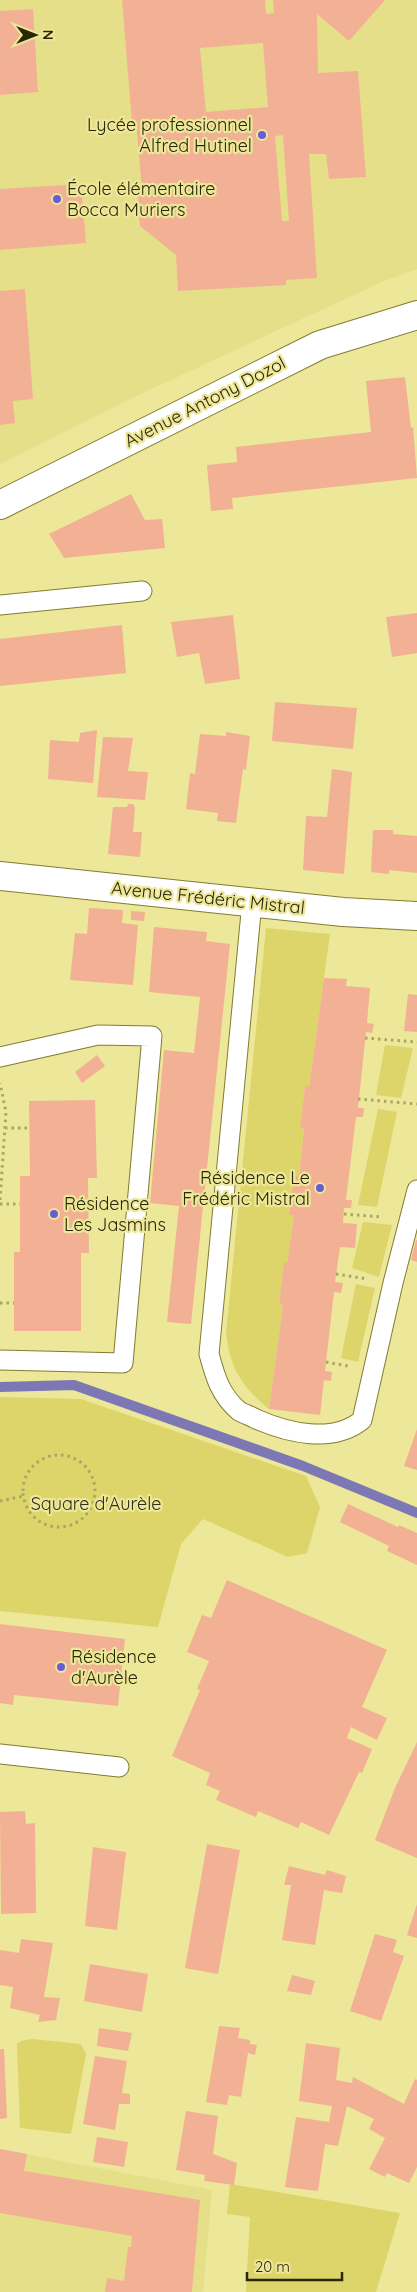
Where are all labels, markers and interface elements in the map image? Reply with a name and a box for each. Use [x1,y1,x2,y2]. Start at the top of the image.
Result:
north arrow [10,10,60,60]
text: N [39,30,57,40]
place label: Lycée professionnel Alfred Hutinel [87,113,252,157]
marker: Lycée professionnel Alfred Hutinel [256,129,268,141]
place label: École élémentaire Bocca Muriers [67,177,215,221]
marker: École élémentaire Bocca Muriers [51,193,63,205]
street label: Avenue Antony Dozol [120,351,289,452]
street label: Avenue Frédéric Mistral [110,876,306,919]
place label: Résidence Le Frédéric Mistral [182,1166,310,1210]
marker: Résidence Le Frédéric Mistral [314,1182,326,1194]
place label: Résidence Les Jasmins [64,1192,166,1236]
marker: Résidence Les Jasmins [48,1208,60,1220]
park label: Square d'Aurèle [31,1492,161,1515]
place label: Résidence d'Aurèle [71,1645,156,1689]
marker: Résidence d'Aurèle [55,1661,67,1673]
scale bar [247,2250,342,2282]
text: 20 m [255,2257,290,2276]

